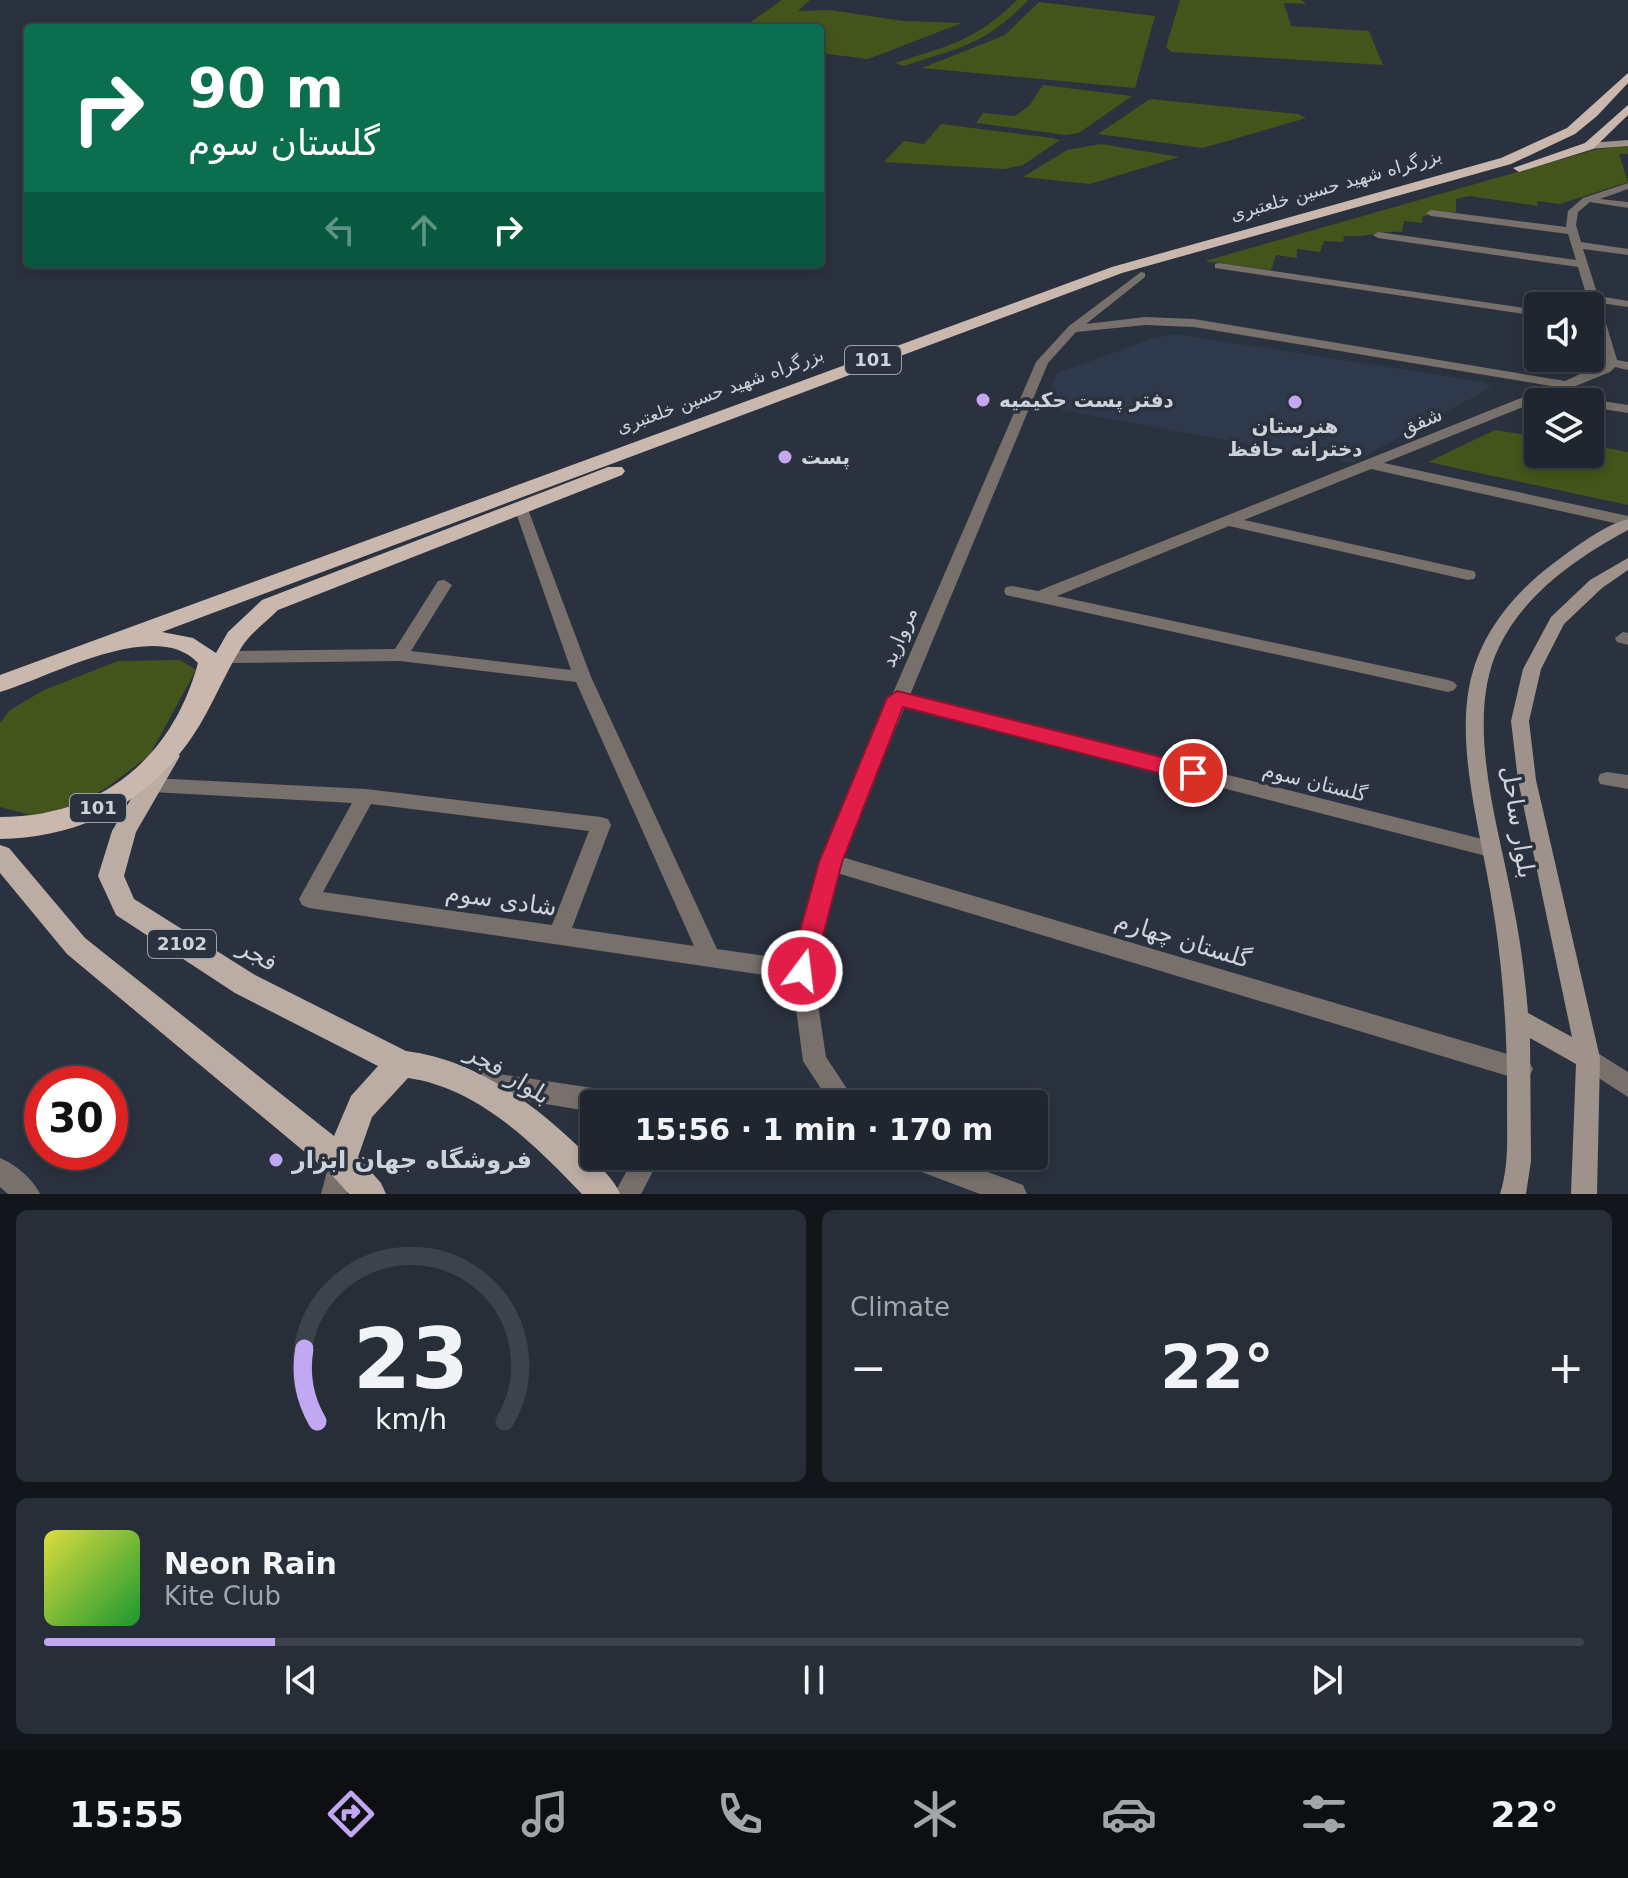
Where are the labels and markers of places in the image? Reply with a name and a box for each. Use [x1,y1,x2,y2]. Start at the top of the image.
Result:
place label: دفتر پست حکیمیه [999,388,1174,413]
marker: دفتر پست حکیمیه [974,391,992,409]
marker: هنرستان دخترانه حافظ [1286,393,1304,411]
place label: هنرستان دخترانه حافظ [1227,414,1363,461]
place label: پست [801,445,850,470]
marker: پست [776,448,794,466]
pin [1159,739,1227,807]
place label: فروشگاه جهان ابزار [291,1146,532,1174]
marker: فروشگاه جهان ابزار [267,1151,285,1169]

